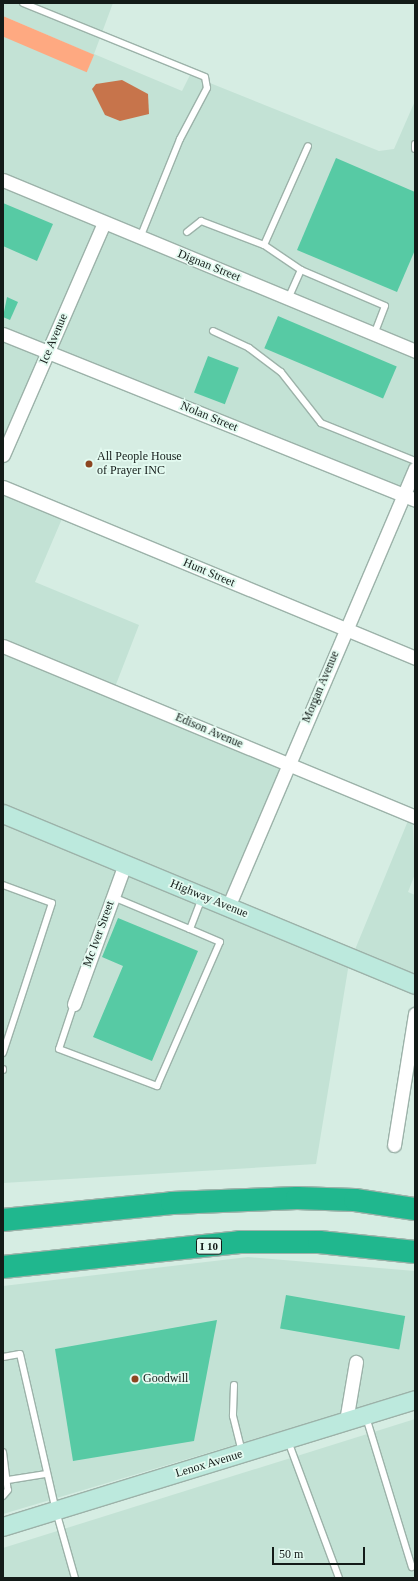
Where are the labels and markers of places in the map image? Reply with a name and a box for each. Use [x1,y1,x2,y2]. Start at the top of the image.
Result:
place label: All People House of Prayer INC [97,450,182,478]
marker: All People House of Prayer INC [84,459,94,469]
place label: Goodwill [143,1372,188,1386]
marker: Goodwill [130,1374,140,1384]

